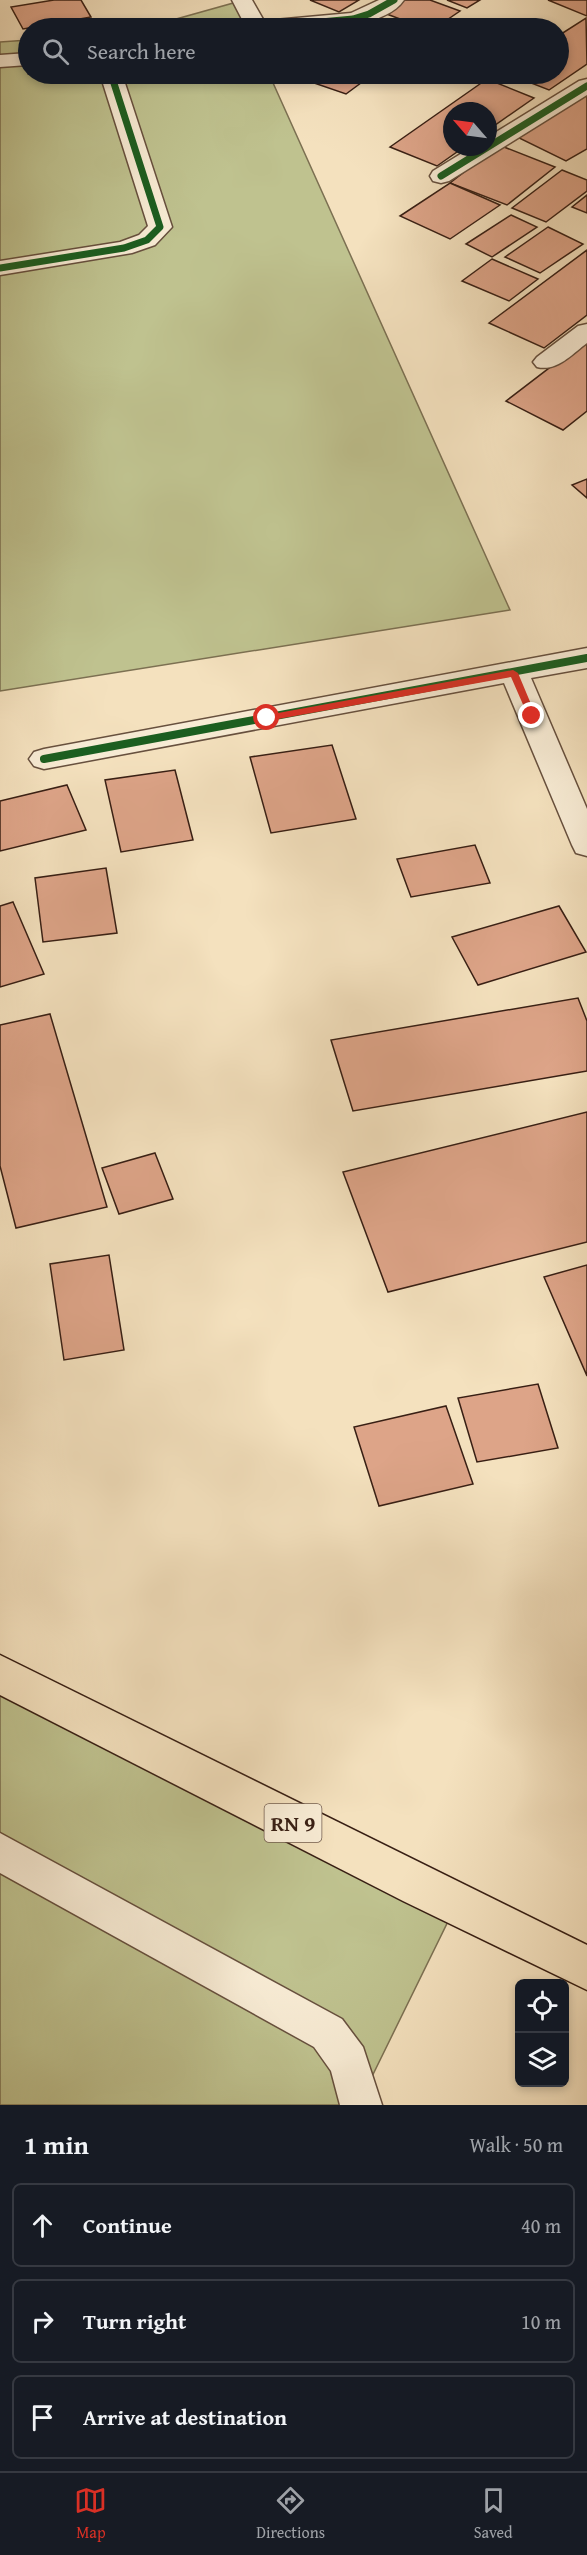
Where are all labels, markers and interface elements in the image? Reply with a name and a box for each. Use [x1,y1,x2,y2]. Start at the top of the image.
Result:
search box [18,18,569,84]
icon: search [39,35,72,68]
text: Search here [87,35,196,67]
north arrow [443,102,497,156]
route end [518,702,544,728]
route start [253,704,279,730]
road number: RN 9 [264,1804,322,1842]
map controls [515,1979,569,2087]
button: locate [515,1979,569,2033]
button: layers [515,2033,569,2087]
text: 1 min [24,2125,89,2164]
text: Walk · 50 m [469,2130,563,2159]
icon: ahead [26,2209,59,2242]
text: Continue [83,2209,172,2241]
text: 40 m [521,2211,561,2240]
icon: right [26,2305,59,2338]
text: Turn right [83,2305,186,2337]
text: 10 m [521,2307,561,2336]
icon: arrive [26,2401,59,2434]
text: Arrive at destination [83,2401,287,2433]
tab: Map [74,2484,107,2544]
tab: Directions [256,2484,325,2544]
tab: Saved [474,2484,513,2544]

